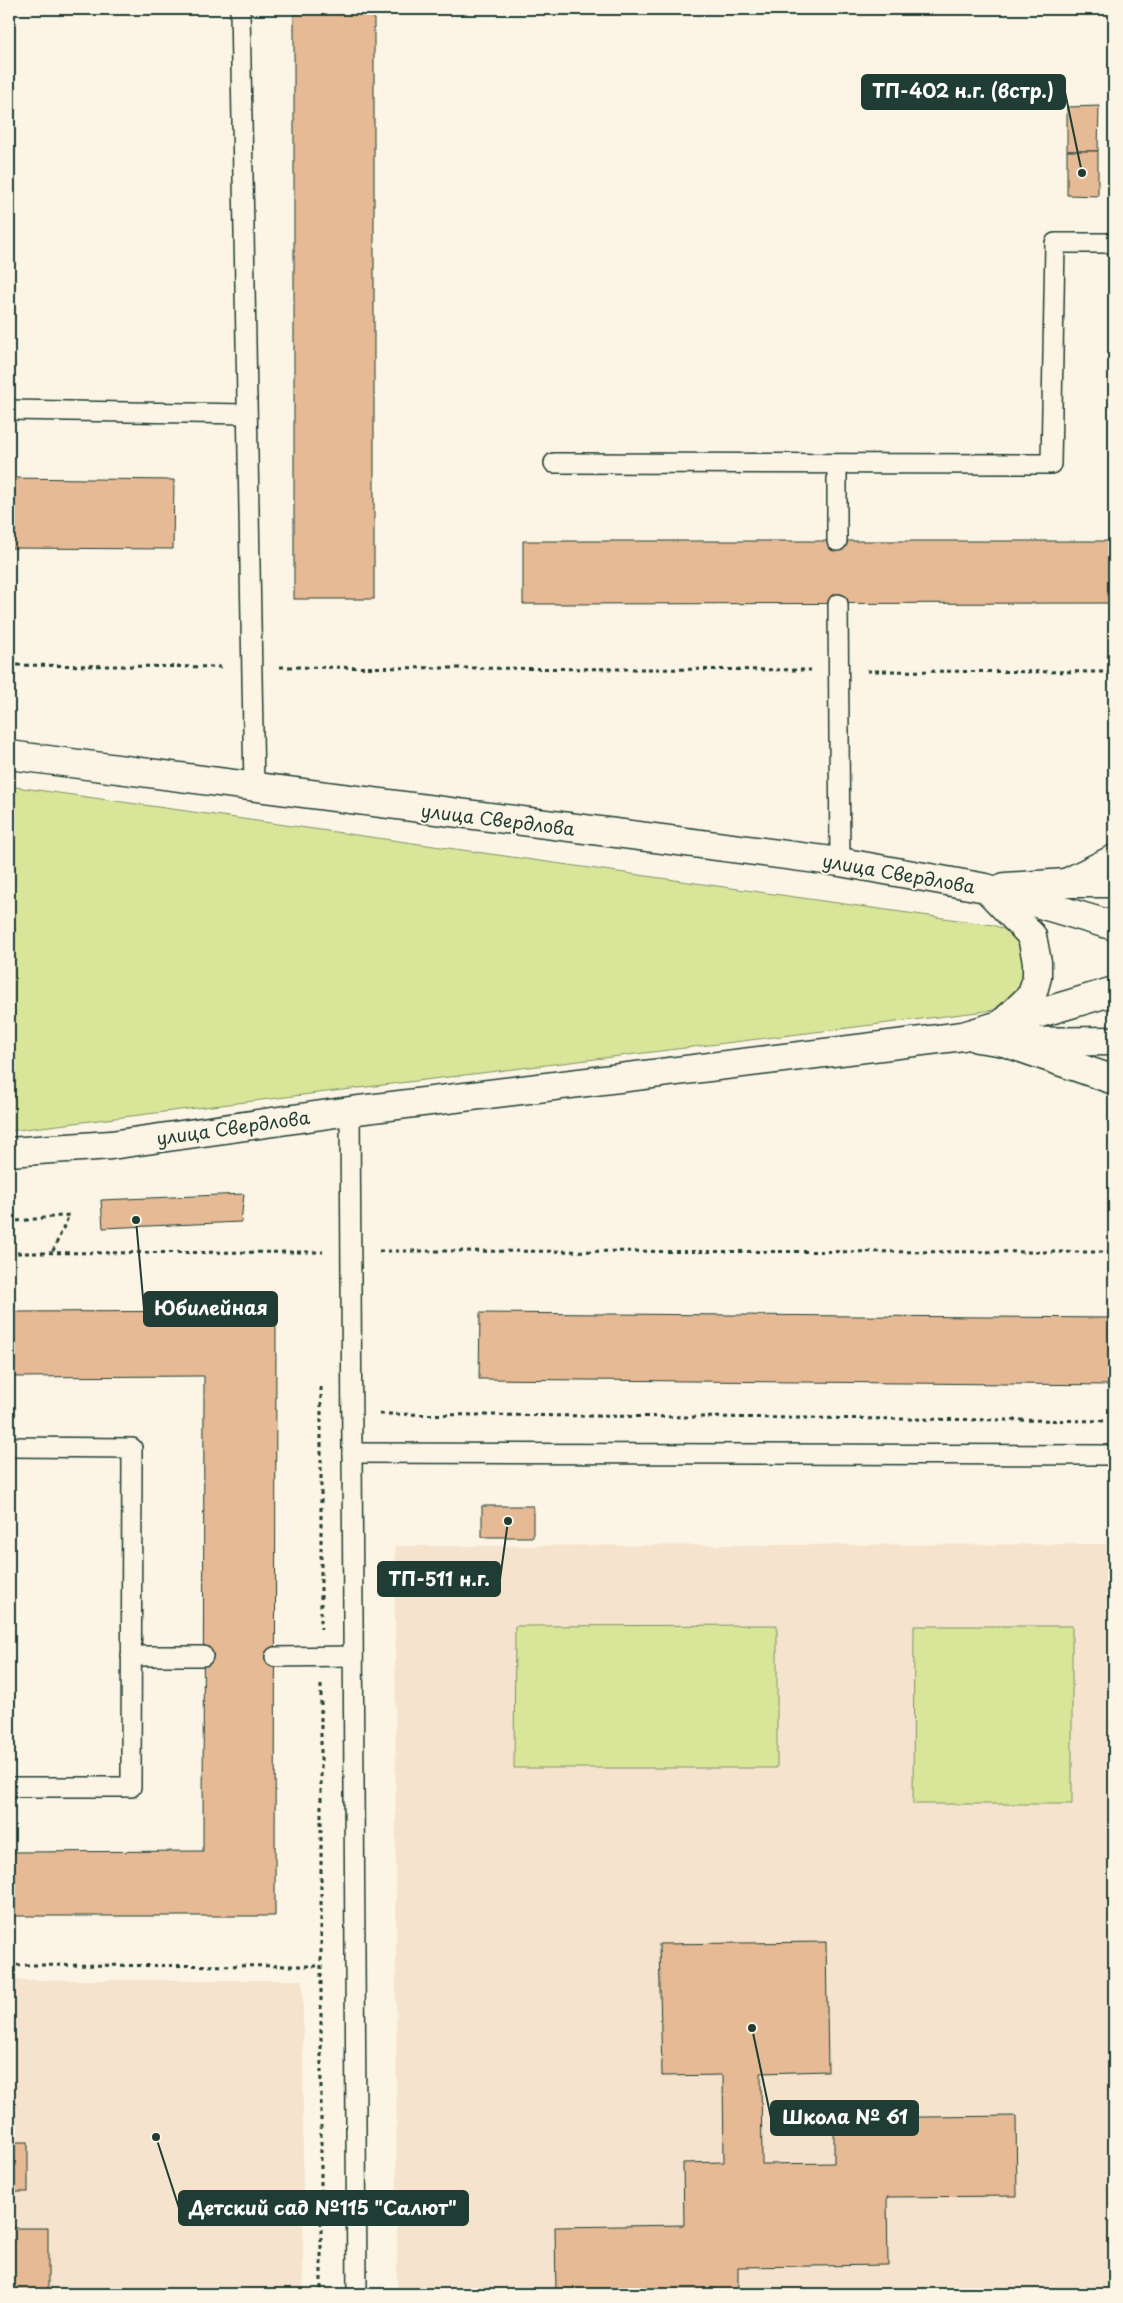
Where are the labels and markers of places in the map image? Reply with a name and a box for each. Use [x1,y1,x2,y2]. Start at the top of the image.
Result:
callout: ТП-402 н.г. (встр.) [862,75,1065,109]
callout: Юбилейная [144,1292,277,1326]
callout: ТП-511 н.г. [378,1562,500,1596]
callout: Школа № 61 [771,2101,918,2135]
callout: Детский сад №115 "Салют" [179,2191,468,2225]

